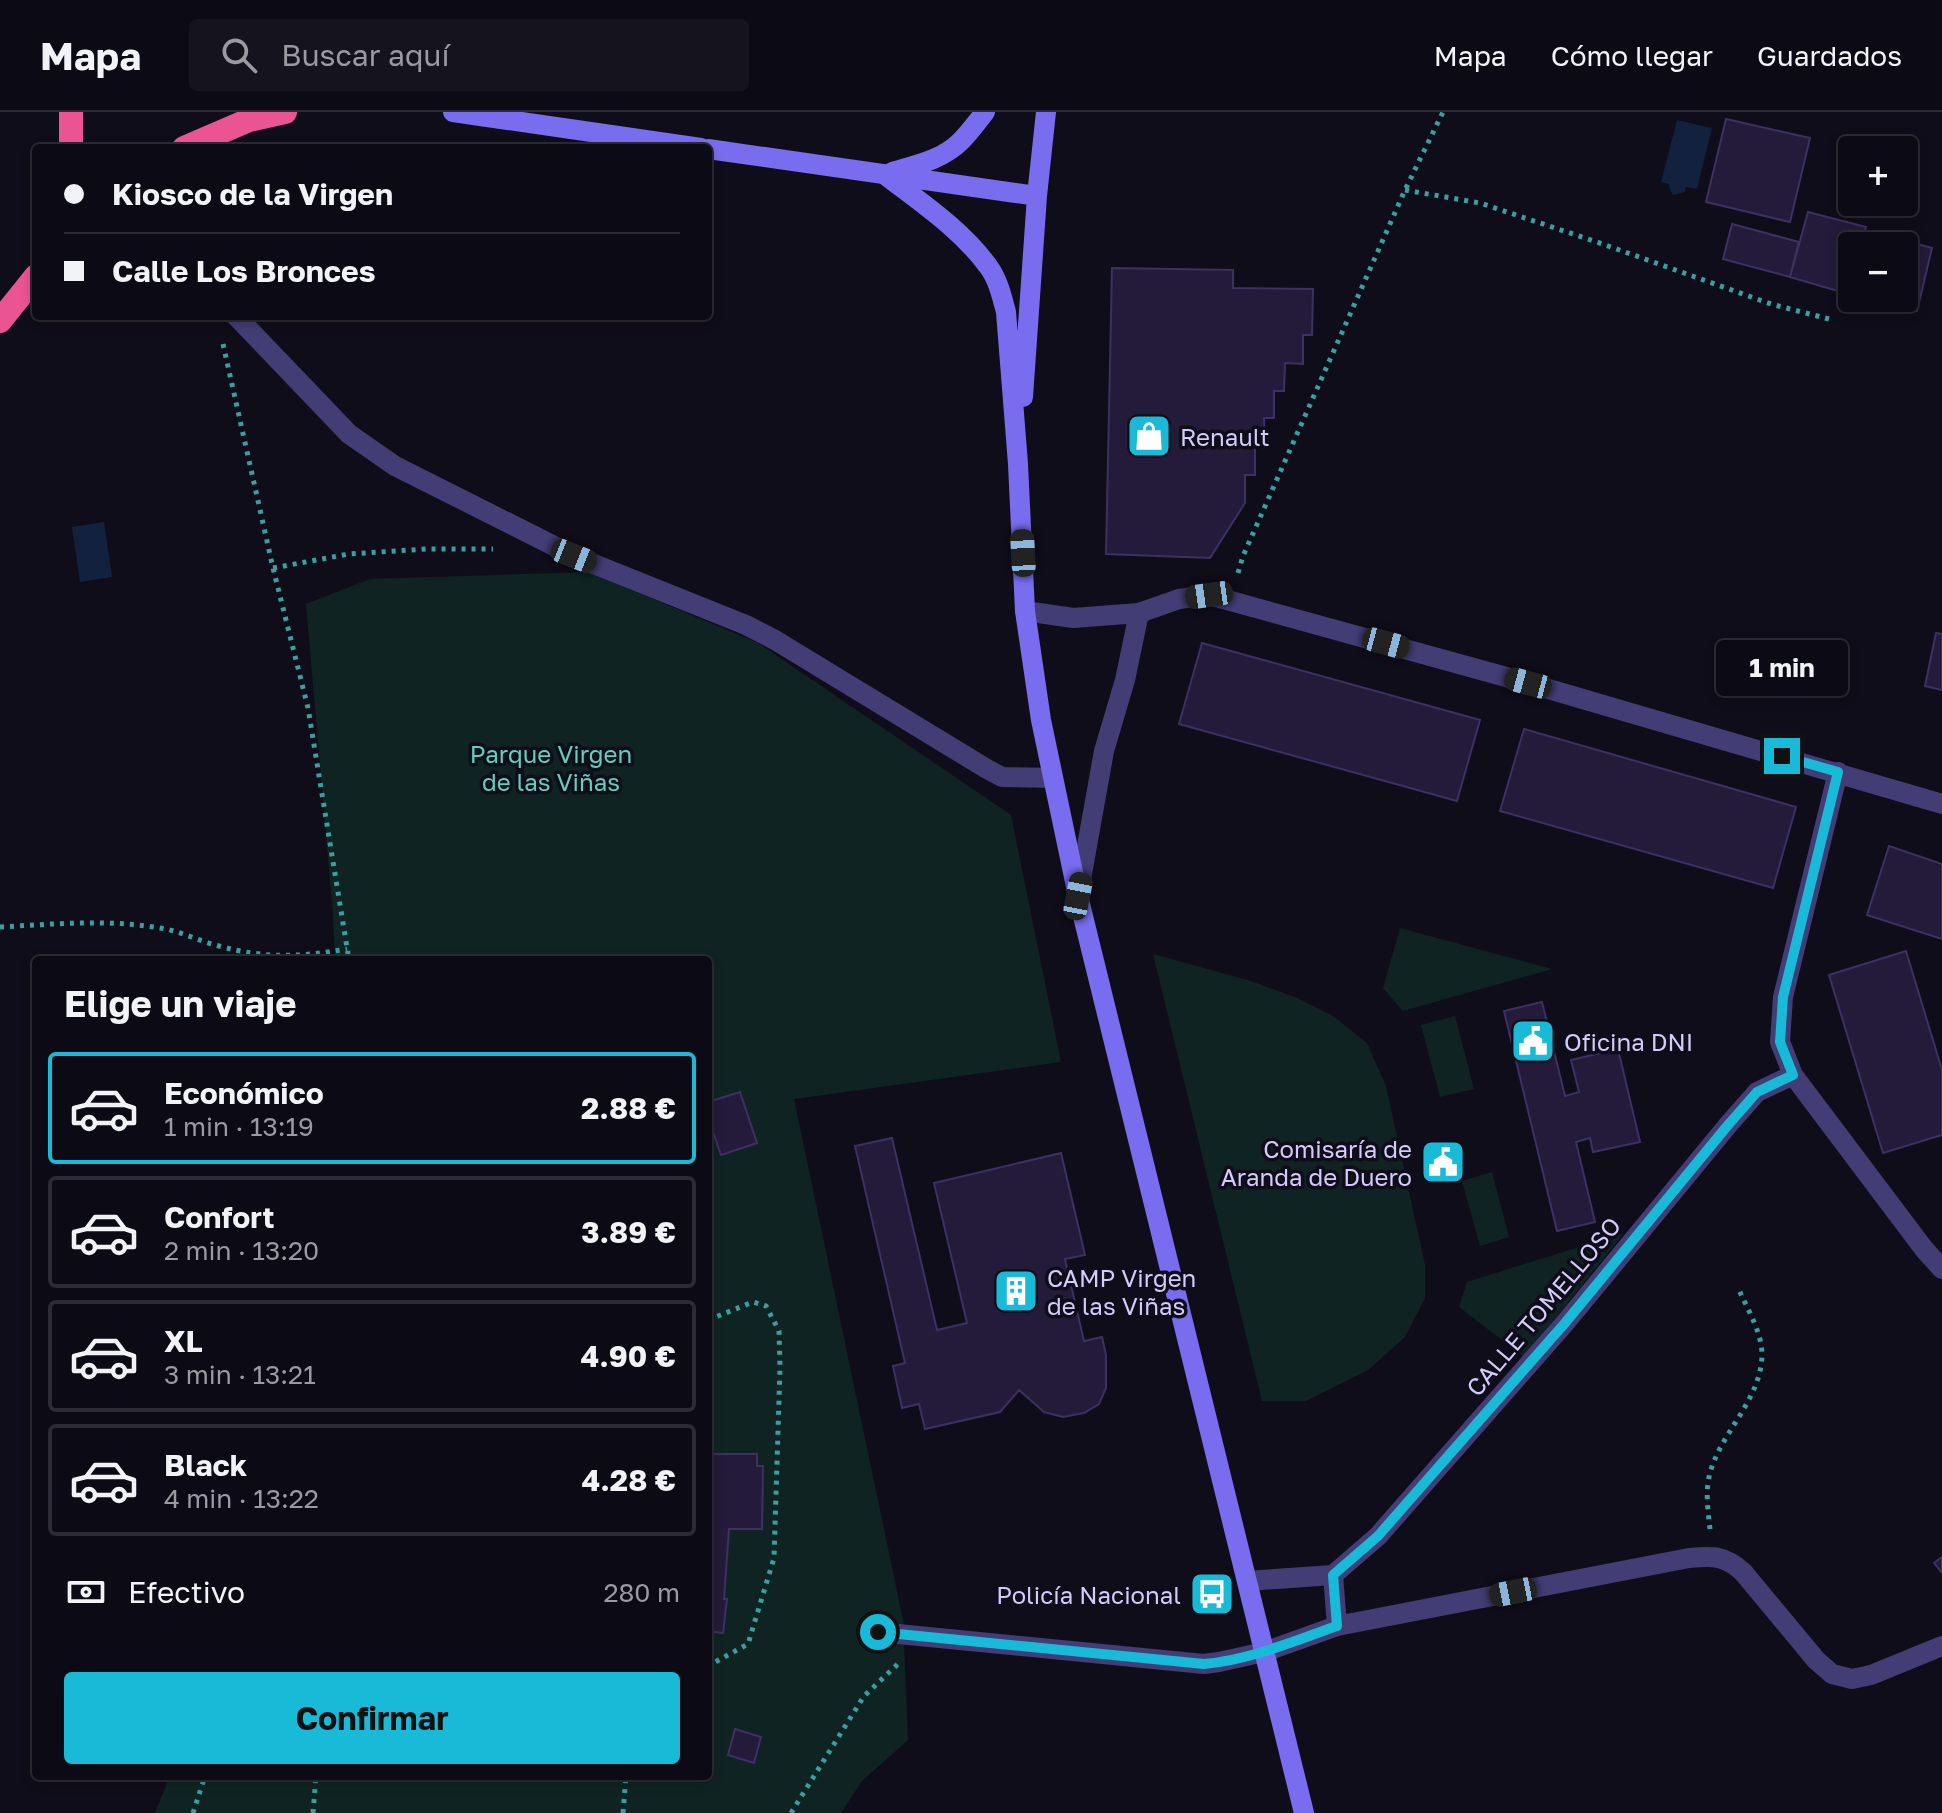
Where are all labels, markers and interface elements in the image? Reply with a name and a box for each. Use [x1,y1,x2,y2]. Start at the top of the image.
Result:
search box [189,19,749,91]
text: Mapa [40,33,141,78]
icon: search [217,33,261,77]
text: Buscar aquí [281,37,450,73]
text: Mapa [1434,39,1507,72]
text: Cómo llegar [1551,39,1713,72]
text: Guardados [1757,39,1902,72]
map controls [1838,136,1918,312]
button: + [1838,136,1918,216]
text: Kiosco de la Virgen [112,176,393,212]
button: − [1838,232,1918,312]
text: Calle Los Bronces [112,253,376,289]
shop icon: Renault [1125,412,1173,460]
place label: Renault [1180,422,1270,451]
car [1010,528,1036,578]
car [547,536,601,576]
car [1184,580,1234,610]
car [1360,625,1412,661]
callout: 1 min [1716,640,1848,696]
text: 1 min [1749,652,1815,683]
car [1502,665,1554,701]
route end [1764,738,1800,774]
park label: Parque Virgen de las Viñas [470,739,632,796]
car [1062,870,1094,922]
text: Elige un viaje [64,982,296,1025]
public building icon: Oficina DNI [1509,1017,1557,1065]
place label: Oficina DNI [1564,1027,1693,1056]
icon: car [68,1072,140,1144]
text: Económico [164,1075,324,1111]
text: 2.88 € [581,1090,676,1126]
text: 1 min · 13:19 [164,1111,314,1142]
place label: Comisaría de Aranda de Duero [1221,1134,1412,1191]
public building icon: Comisaría de Aranda de Duero [1419,1138,1467,1186]
icon: car [68,1196,140,1268]
text: Confort [164,1199,275,1235]
street label: CALLE TOMELLOSO [1460,1211,1626,1401]
text: 3.89 € [581,1214,676,1250]
text: 2 min · 13:20 [164,1235,319,1266]
place label: CAMP Virgen de las Viñas [1047,1263,1196,1320]
building icon: CAMP Virgen de las Viñas [992,1267,1040,1315]
icon: car [68,1320,140,1392]
text: XL [164,1323,203,1359]
text: 4.90 € [580,1338,676,1374]
text: 3 min · 13:21 [164,1359,316,1390]
icon: car [68,1444,140,1516]
text: Black [164,1447,247,1483]
text: 4.28 € [582,1462,676,1498]
text: 4 min · 13:22 [164,1483,319,1514]
icon: cash [64,1570,108,1614]
bus stop icon: Policía Nacional [1188,1570,1236,1618]
text: Efectivo [128,1574,245,1610]
car [1487,1576,1539,1608]
text: 280 m [603,1577,680,1608]
place label: Policía Nacional [996,1580,1181,1609]
route start [860,1614,896,1650]
button: Confirmar [64,1672,680,1764]

